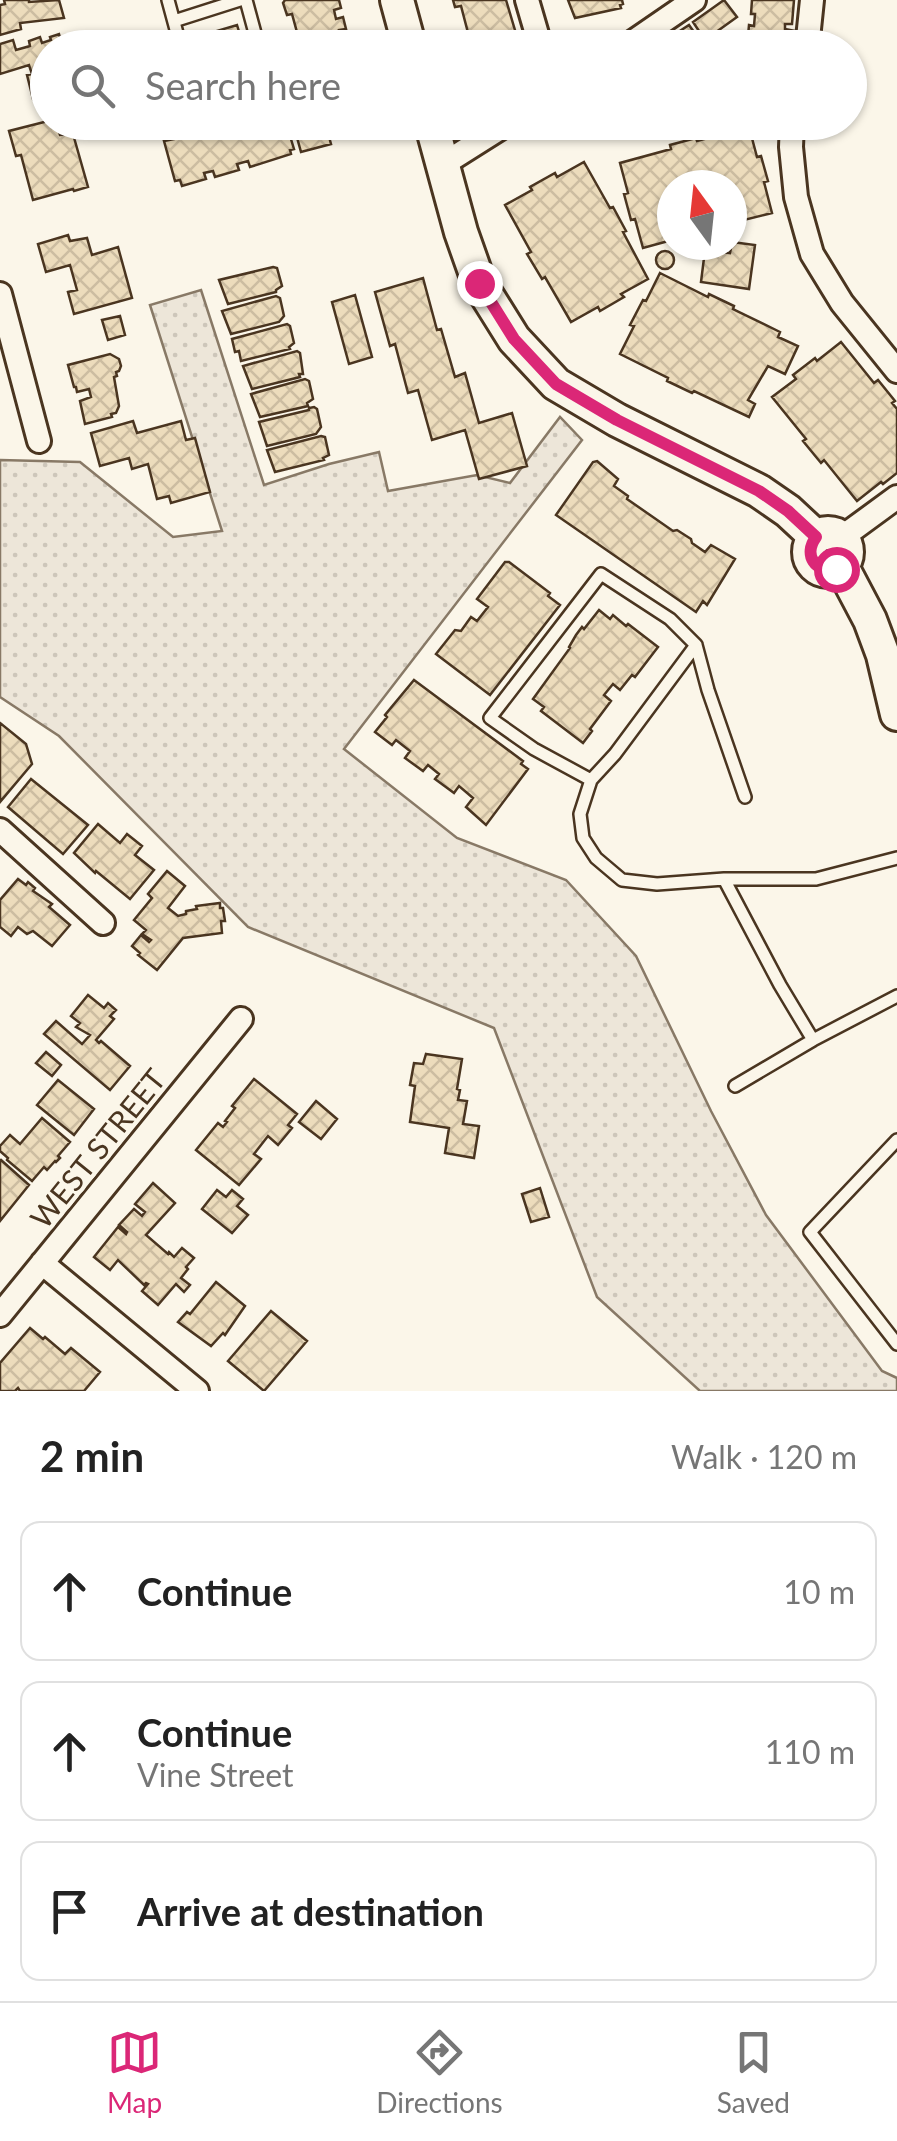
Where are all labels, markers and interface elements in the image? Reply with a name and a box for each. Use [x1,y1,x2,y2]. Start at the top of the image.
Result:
search box [30,30,867,140]
icon: search [65,58,120,113]
text: Search here [145,62,341,108]
north arrow [657,170,747,260]
route end [457,261,503,307]
route start [814,547,860,593]
street label: WEST STREET [22,1061,172,1235]
text: 2 min [40,1431,144,1481]
text: Walk · 120 m [671,1437,857,1476]
icon: ahead [42,1564,97,1619]
text: Continue [137,1568,292,1614]
text: 10 m [783,1572,855,1611]
text: Continue [137,1709,292,1755]
icon: ahead [42,1724,97,1779]
text: 110 m [765,1732,855,1771]
text: Vine Street [137,1755,294,1794]
icon: arrive [42,1884,97,1939]
text: Arrive at destination [137,1888,484,1934]
tab: Map [107,2025,162,2119]
tab: Directions [376,2025,503,2119]
tab: Saved [717,2025,790,2119]

